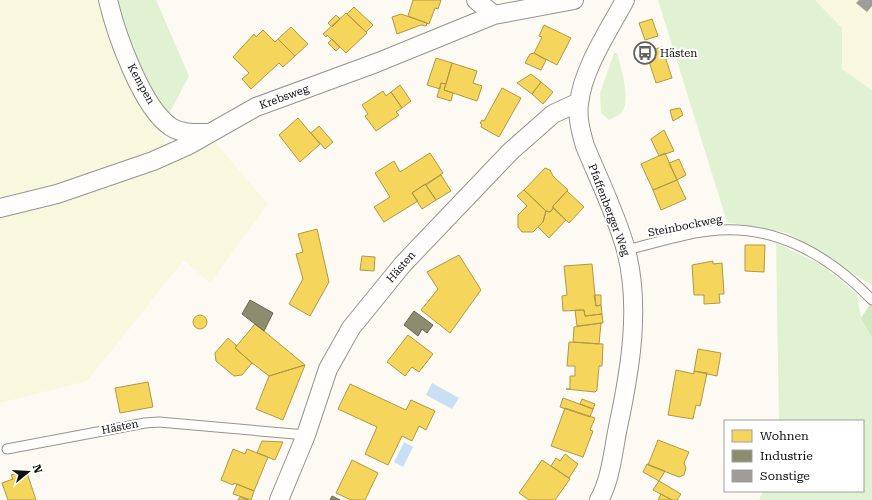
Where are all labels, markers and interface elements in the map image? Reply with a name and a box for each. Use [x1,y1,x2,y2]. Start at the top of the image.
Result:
bus stop icon: Hästen [632,40,658,66]
place label: Hästen [660,47,697,60]
street label: Kempen [125,62,157,106]
street label: Krebsweg [257,82,311,112]
street label: Pfaffenberger Weg [585,162,633,259]
street label: Steinbockweg [647,212,724,240]
street label: Hästen [384,249,418,285]
street label: Hästen [100,417,140,437]
legend [724,420,864,492]
text: Wohnen [760,429,809,443]
text: Industrie [760,449,813,463]
north arrow [8,452,48,492]
text: N [30,463,45,476]
text: Sonstige [760,469,810,483]

